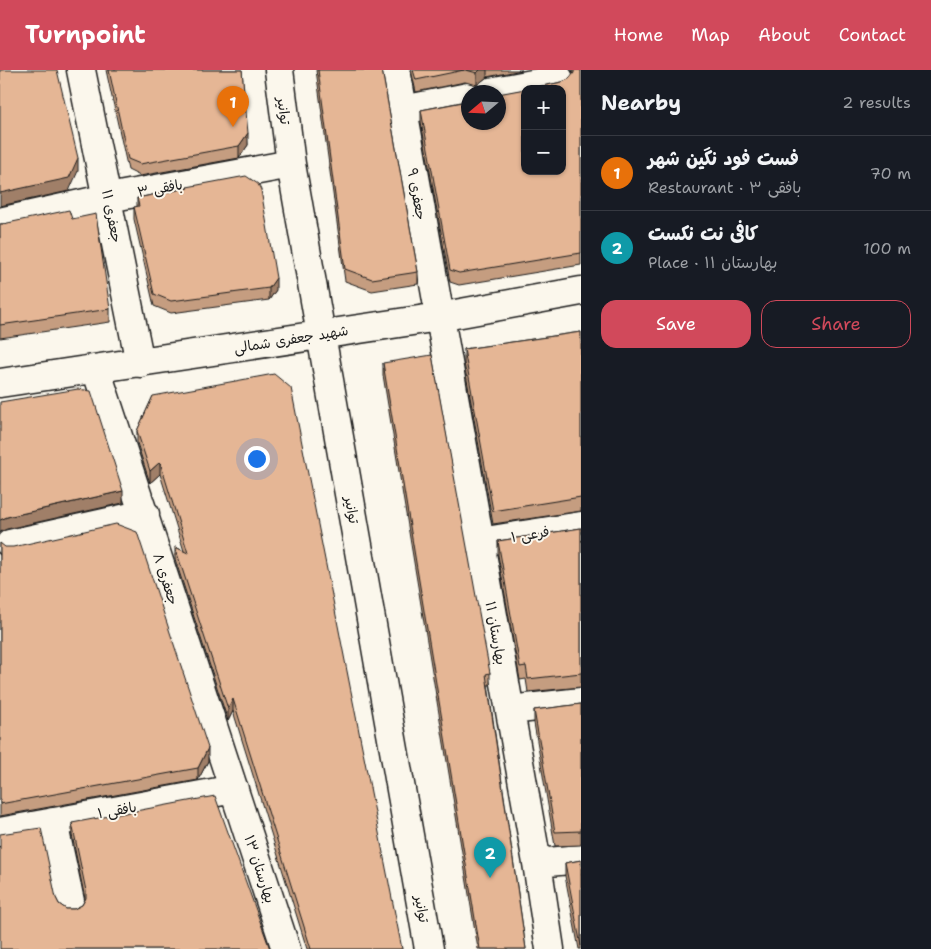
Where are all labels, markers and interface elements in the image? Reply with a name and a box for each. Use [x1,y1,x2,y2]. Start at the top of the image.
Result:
text: Turnpoint [25,19,146,51]
text: Home [614,23,663,47]
text: Map [691,23,730,47]
text: About [758,23,811,47]
text: Contact [839,23,906,47]
north arrow [461,85,506,130]
map controls [521,85,566,175]
button: + [521,85,566,130]
pin: 1 [217,86,249,127]
text: Nearby [601,89,681,117]
text: 2 results [842,92,911,113]
street label: توانیر [273,95,295,127]
button: − [521,130,566,175]
text: فست فود نگین شهر [648,146,799,171]
text: 1 [613,163,621,184]
text: 70 m [870,163,911,184]
street label: جعفری ۹ [404,167,430,221]
street label: بافقی ۳ [136,175,184,201]
text: Restaurant · بافقی ۳ [648,177,801,198]
street label: جعفری ۱۱ [98,188,126,244]
text: کافی نت نکست [648,221,758,246]
text: 2 [611,238,623,259]
text: 100 m [863,238,911,259]
text: Place · بهارستان ۱۱ [648,252,777,273]
button: Save [601,300,751,348]
button: Share [761,300,911,348]
street label: شهید جعفری شمالی [232,321,350,357]
your location [244,446,270,472]
street label: توانیر [341,494,363,526]
street label: فرعی ۱ [509,522,551,546]
street label: جعفری ۸ [149,551,183,607]
street label: بهارستان ۱۱ [482,600,510,666]
street label: بافقی ۱ [96,798,138,822]
street label: بهارستان ۱۳ [241,833,279,905]
pin: 2 [474,837,506,878]
street label: توانیر [411,893,433,925]

